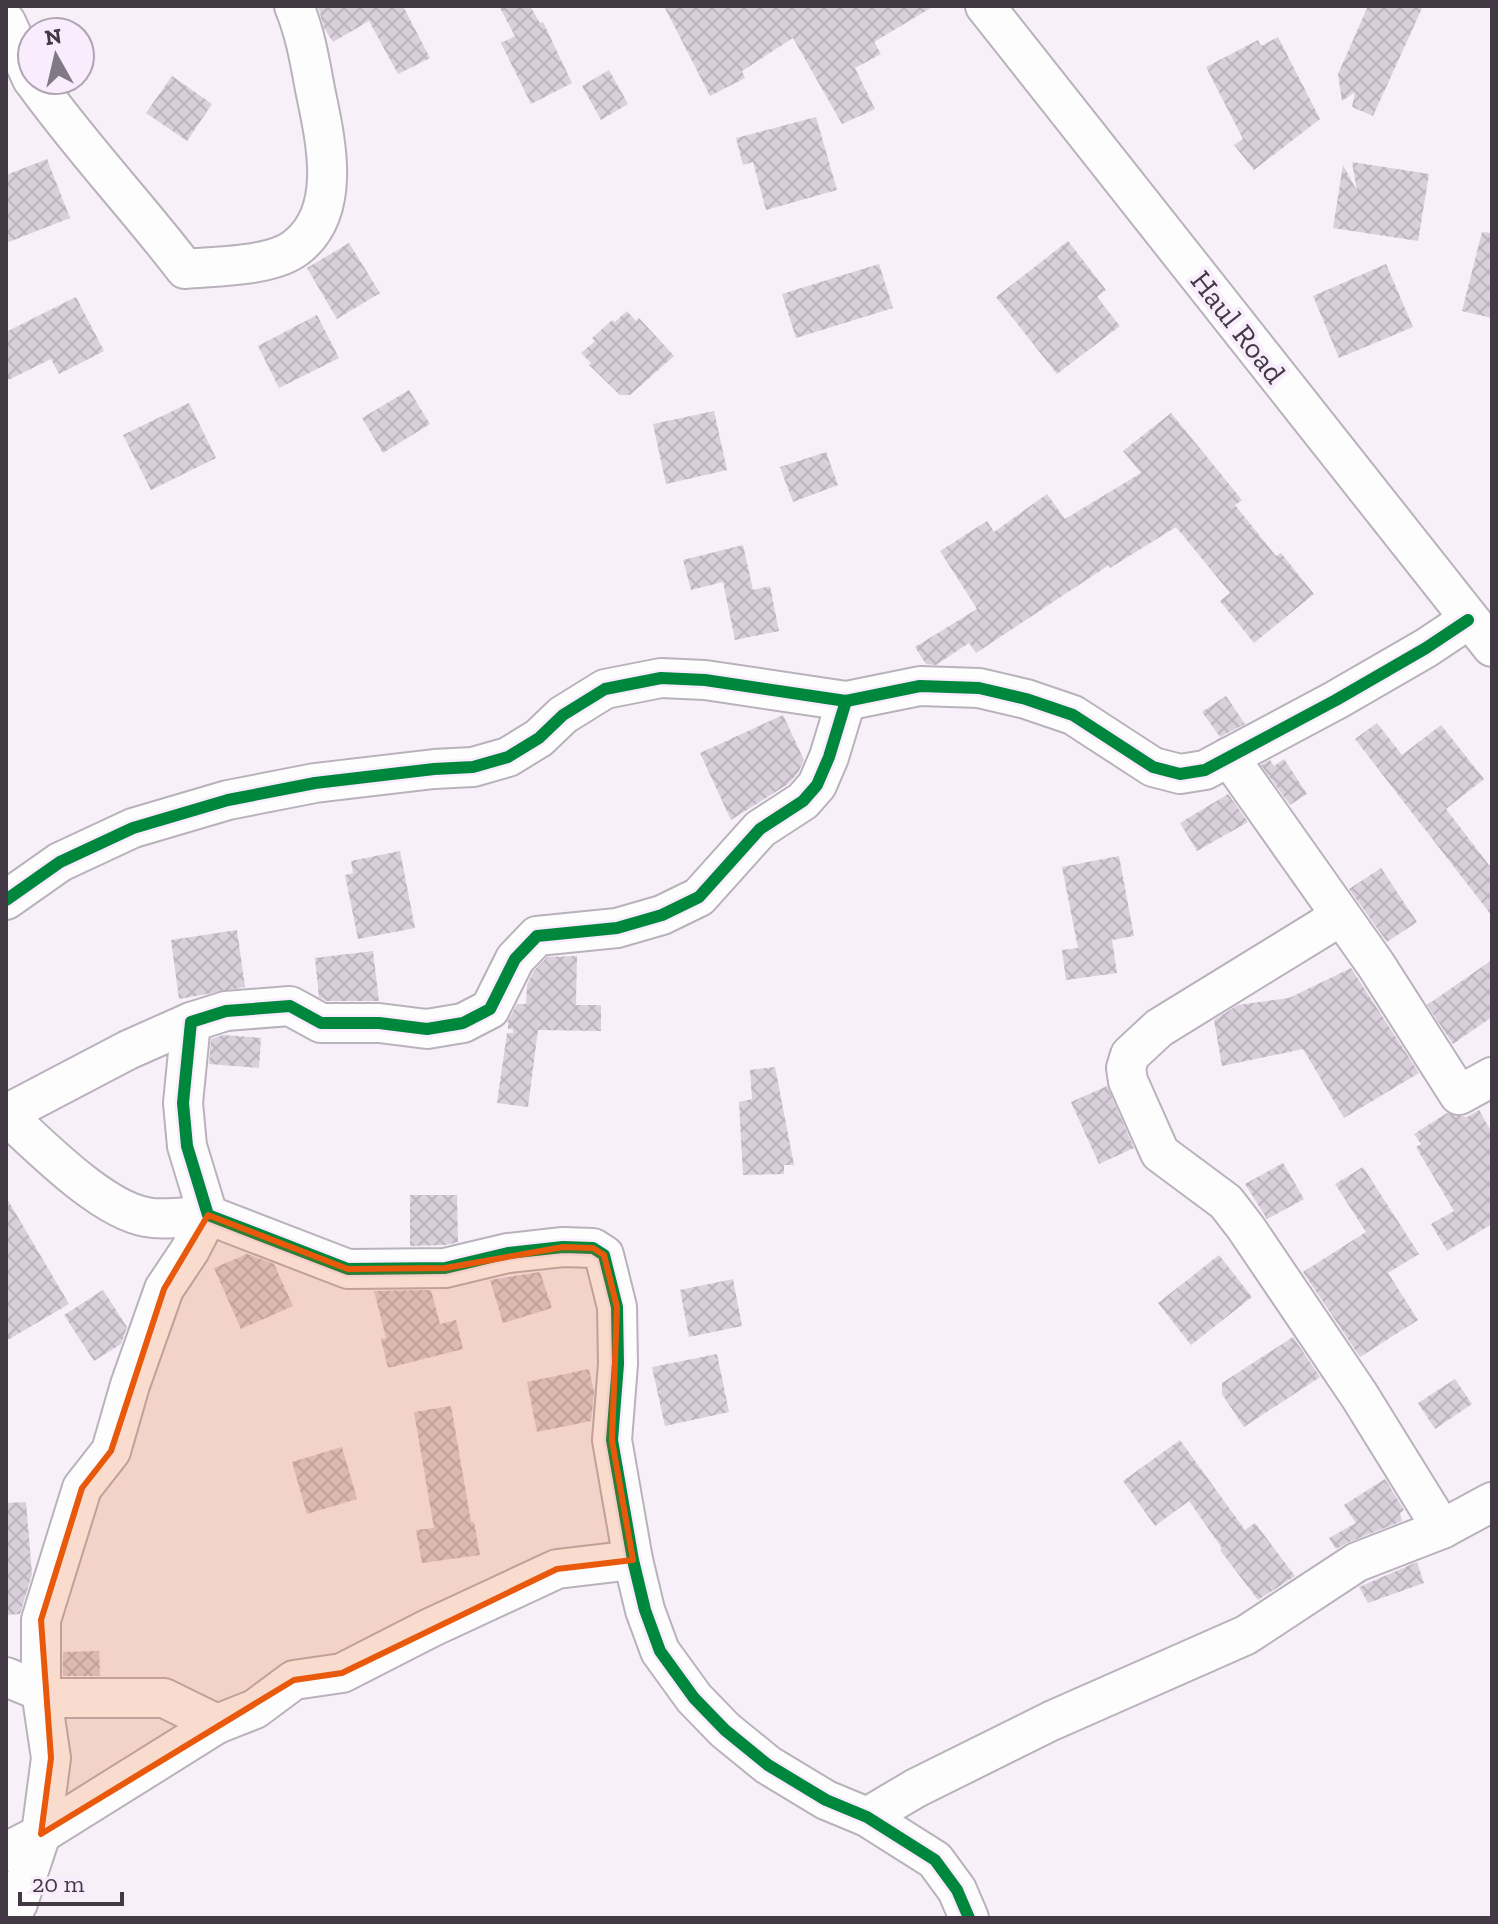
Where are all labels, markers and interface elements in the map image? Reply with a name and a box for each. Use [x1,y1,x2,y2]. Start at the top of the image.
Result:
north arrow [16,16,96,96]
text: N [43,22,64,51]
street label: Haul Road [1183,264,1293,391]
scale bar [20,1856,122,1906]
text: 20 m [32,1869,85,1898]

